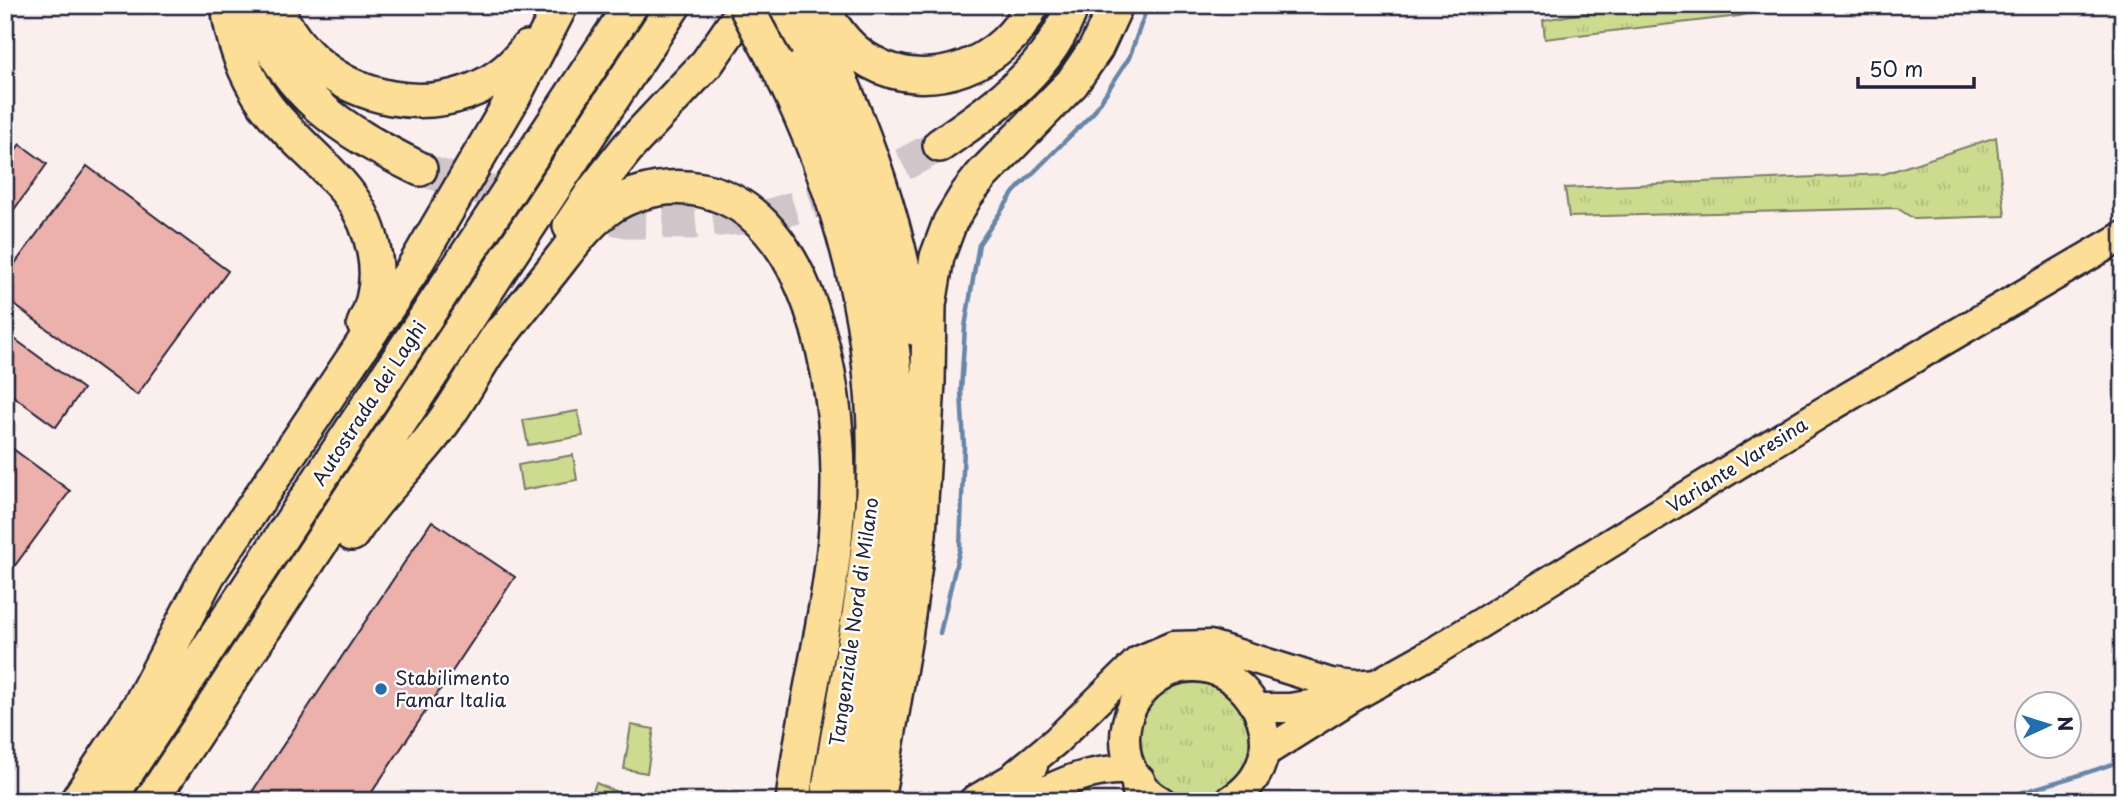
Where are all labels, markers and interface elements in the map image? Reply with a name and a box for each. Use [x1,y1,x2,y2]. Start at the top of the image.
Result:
scale bar [1858,46,1974,90]
text: 50 m [1869,52,1923,84]
street label: Autostrada dei Laghi [304,314,432,490]
street label: Variante Varesina [1661,410,1812,519]
street label: Tangenziale Nord di Milano [822,496,884,748]
place label: Stabilimento Famar Italia [395,663,510,713]
marker: Stabilimento Famar Italia [373,681,389,697]
north arrow [2012,690,2082,760]
text: N [2051,715,2080,732]

